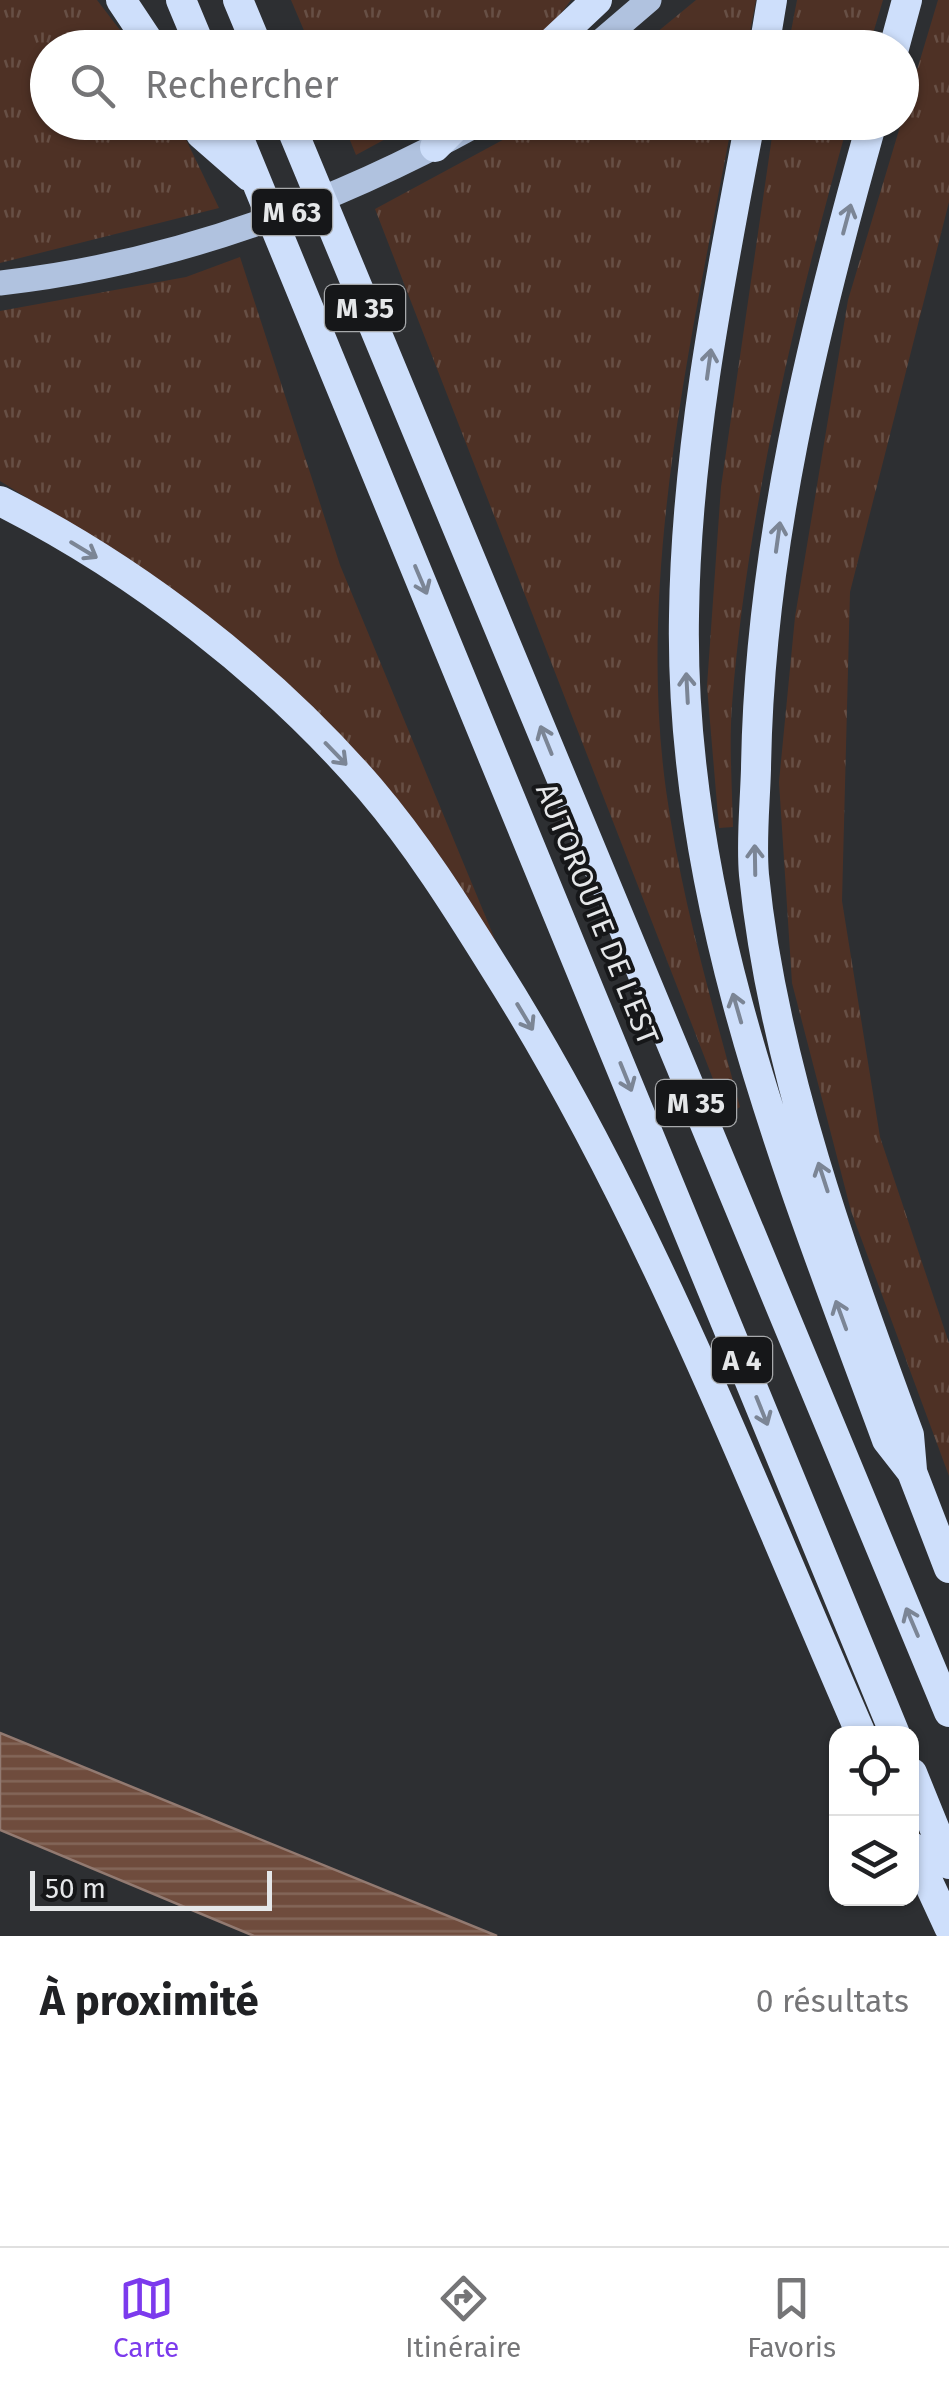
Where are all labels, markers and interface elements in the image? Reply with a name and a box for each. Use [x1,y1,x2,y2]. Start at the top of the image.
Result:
search box [30,30,919,140]
icon: search [65,58,120,113]
text: Rechercher [145,62,339,108]
road number: M 63 [252,189,332,235]
one-way arrow [838,204,857,235]
road number: M 35 [325,285,405,331]
one-way arrow [700,348,719,381]
one-way arrow [770,521,788,553]
one-way arrow [69,540,98,560]
one-way arrow [413,564,431,595]
one-way arrow [677,672,696,704]
one-way arrow [536,725,554,755]
one-way arrow [324,741,348,765]
street label: AUTOROUTE DE L’EST [528,778,666,1051]
one-way arrow [745,845,764,877]
one-way arrow [727,993,745,1024]
one-way arrow [515,1002,535,1031]
one-way arrow [619,1061,637,1092]
road number: M 35 [656,1080,736,1126]
one-way arrow [813,1162,831,1193]
one-way arrow [831,1301,849,1331]
road number: A 4 [712,1337,772,1383]
one-way arrow [755,1395,773,1425]
one-way arrow [901,1607,919,1638]
map controls [829,1726,919,1906]
button: locate [829,1726,919,1816]
button: layers [829,1816,919,1906]
scale bar [30,1866,272,1910]
text: 50 m [45,1872,106,1905]
text: À proximité [40,1976,259,2026]
text: 0 résultats [756,1982,909,2020]
tab: Carte [113,2271,179,2364]
tab: Itinéraire [405,2271,521,2364]
tab: Favoris [747,2271,836,2364]

